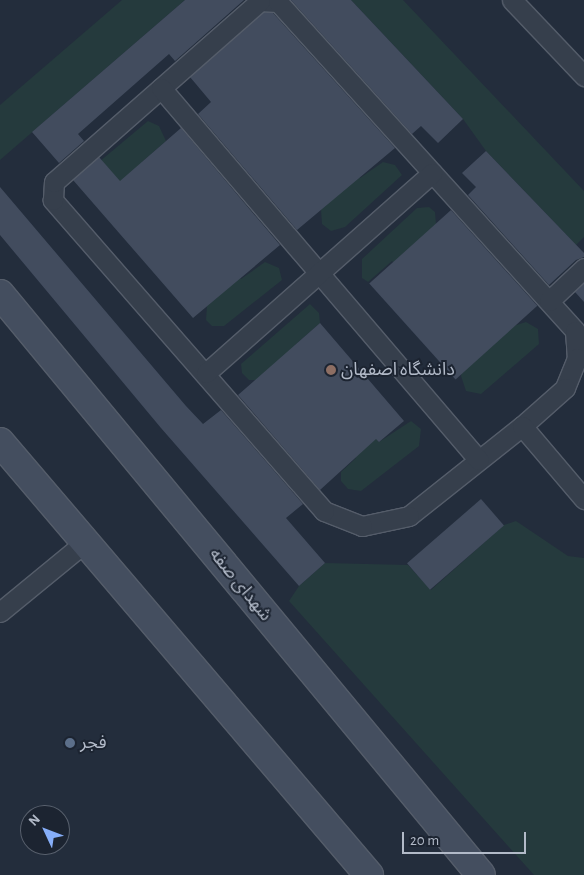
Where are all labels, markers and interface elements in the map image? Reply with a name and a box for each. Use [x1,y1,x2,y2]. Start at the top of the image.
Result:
place label: دانشگاه اصفهان [341,359,455,381]
marker: دانشگاه اصفهان [325,364,337,376]
street label: شهدای صفه [204,544,276,626]
place label: فجر [80,732,107,754]
marker: فجر [64,737,76,749]
north arrow [20,805,70,855]
text: N [26,812,43,829]
scale bar [404,822,528,854]
text: 20 m [410,833,439,848]

